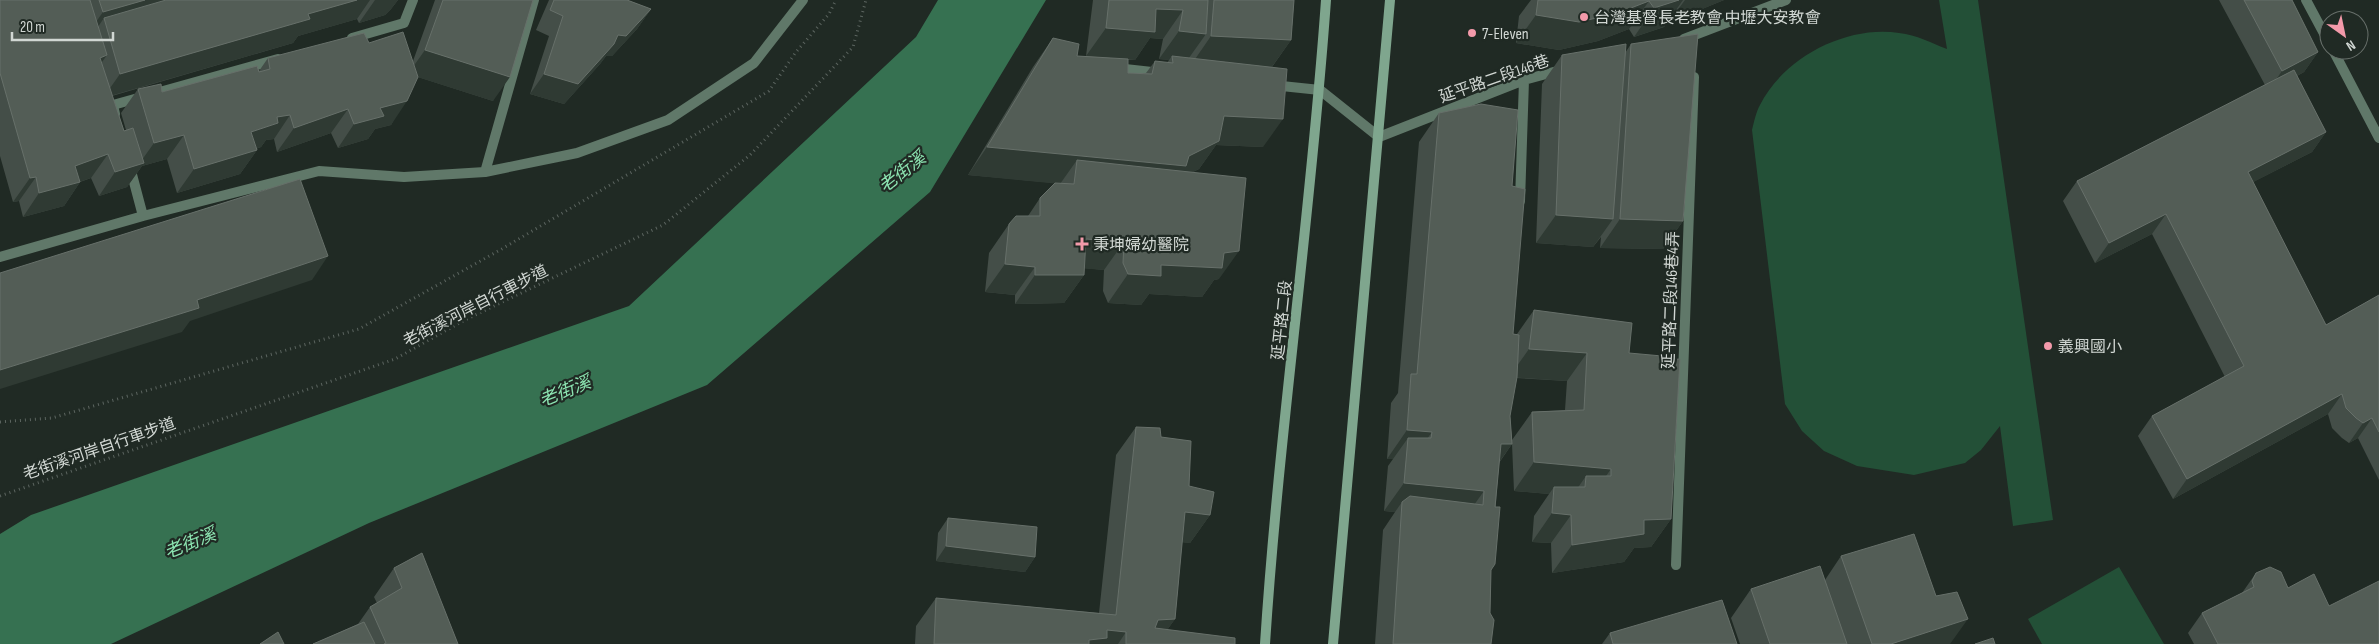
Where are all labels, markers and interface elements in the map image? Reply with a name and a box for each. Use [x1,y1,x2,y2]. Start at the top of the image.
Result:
place label: 台灣基督長老教會 中壢大安教會 [1594,9,1821,28]
scale bar [12,10,114,42]
north arrow [2319,10,2369,60]
marker: 台灣基督長老教會 中壢大安教會 [1578,11,1590,23]
text: 20 m [20,18,45,37]
place label: 7-Eleven [1482,25,1529,44]
marker: 7-Eleven [1466,27,1478,39]
text: N [2343,36,2359,55]
street label: 延平路二段146巷 [1437,52,1552,107]
water label: 老街溪 [875,146,932,197]
street label: 延平路二段146巷4弄 [1660,231,1683,369]
place label: 秉坤婦幼醫院 [1093,236,1189,255]
marker: 秉坤婦幼醫院 [1075,237,1089,251]
street label: 老街溪河岸自行車步道 [400,262,551,351]
street label: 延平路二段 [1269,279,1296,361]
place label: 義興國小 [2058,338,2122,357]
marker: 義興國小 [2042,340,2054,352]
water label: 老街溪 [536,370,597,411]
street label: 老街溪河岸自行車步道 [21,414,178,484]
water label: 老街溪 [161,522,222,563]

